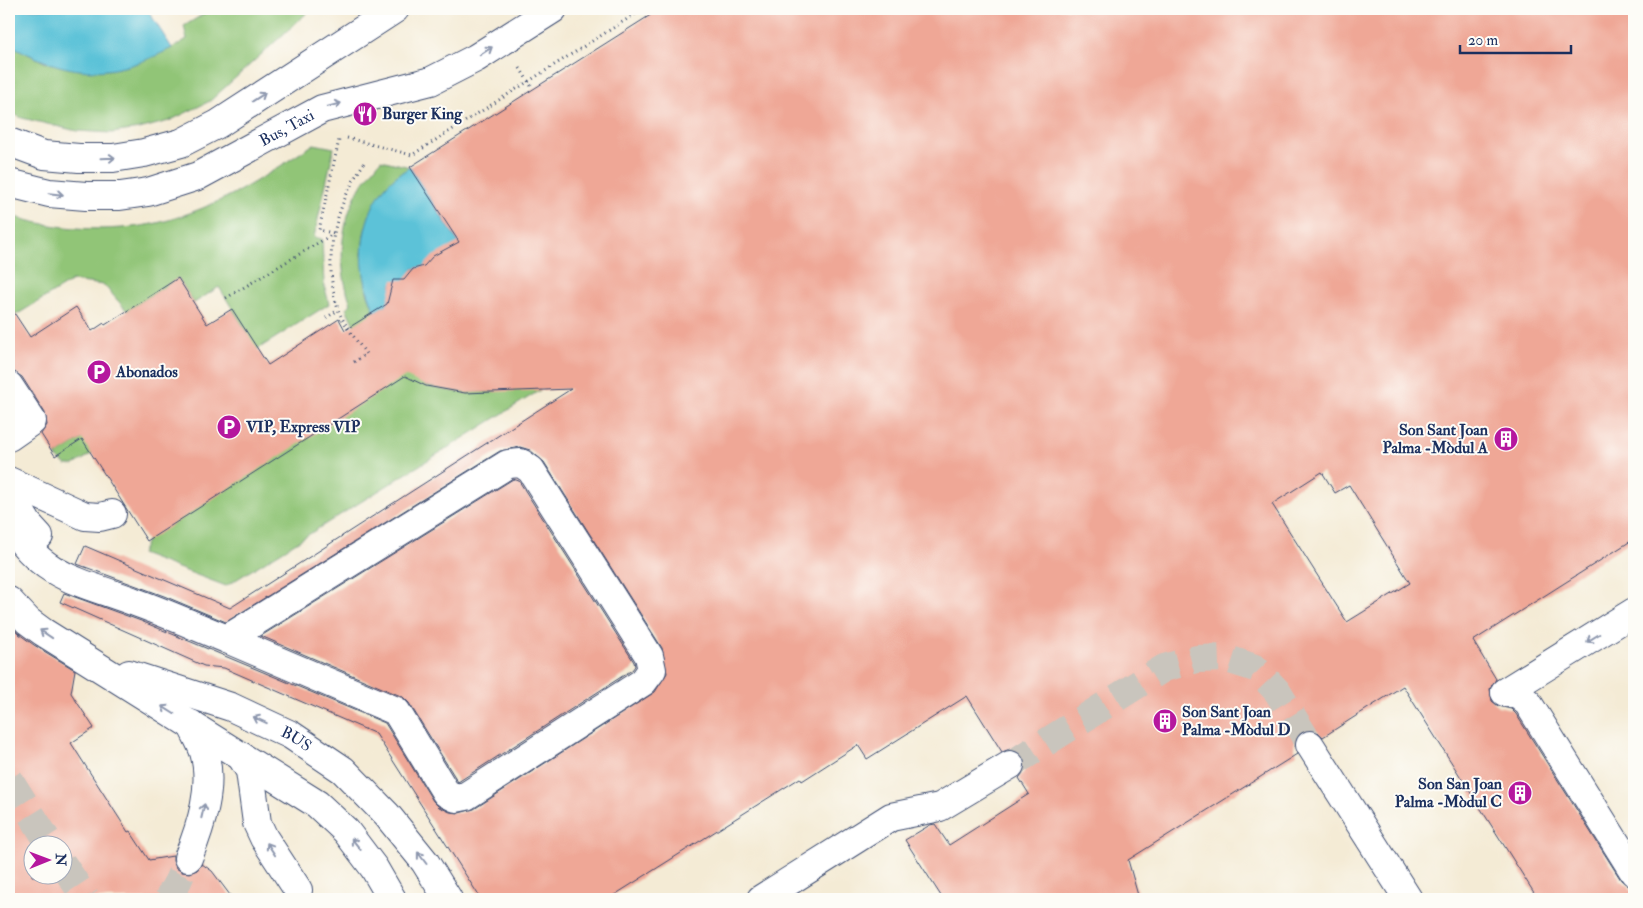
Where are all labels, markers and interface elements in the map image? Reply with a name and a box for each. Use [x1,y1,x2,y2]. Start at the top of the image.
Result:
scale bar [1460,22,1572,54]
text: 20 m [1468,31,1498,50]
one-way arrow [479,46,493,56]
one-way arrow [252,92,266,102]
one-way arrow [326,100,342,110]
restaurant icon: Burger King [352,101,378,127]
place label: Burger King [382,104,463,125]
street label: Bus, Taxi [256,105,318,151]
one-way arrow [99,153,115,162]
one-way arrow [48,189,64,198]
parking icon: Abonados [86,359,112,385]
place label: Abonados [115,362,178,382]
parking icon: VIP, Express VIP [216,414,242,440]
place label: VIP, Express VIP [245,417,361,438]
place label: Son Sant Joan Palma -Mòdul A [1382,420,1489,458]
building icon: Son Sant Joan Palma -Mòdul A [1493,426,1519,452]
one-way arrow [39,629,53,639]
one-way arrow [1586,633,1600,643]
place label: Son Sant Joan Palma -Mòdul D [1182,702,1290,740]
one-way arrow [161,705,175,715]
building icon: Son Sant Joan Palma -Mòdul D [1152,708,1178,734]
one-way arrow [253,715,268,725]
street label: BUS [278,722,316,756]
place label: Son San Joan Palma -Mòdul C [1395,774,1503,812]
building icon: Son San Joan Palma -Mòdul C [1507,780,1533,806]
one-way arrow [199,804,208,820]
north arrow [22,836,72,886]
one-way arrow [350,838,361,851]
one-way arrow [266,843,276,857]
text: N [52,852,69,867]
one-way arrow [416,852,427,865]

